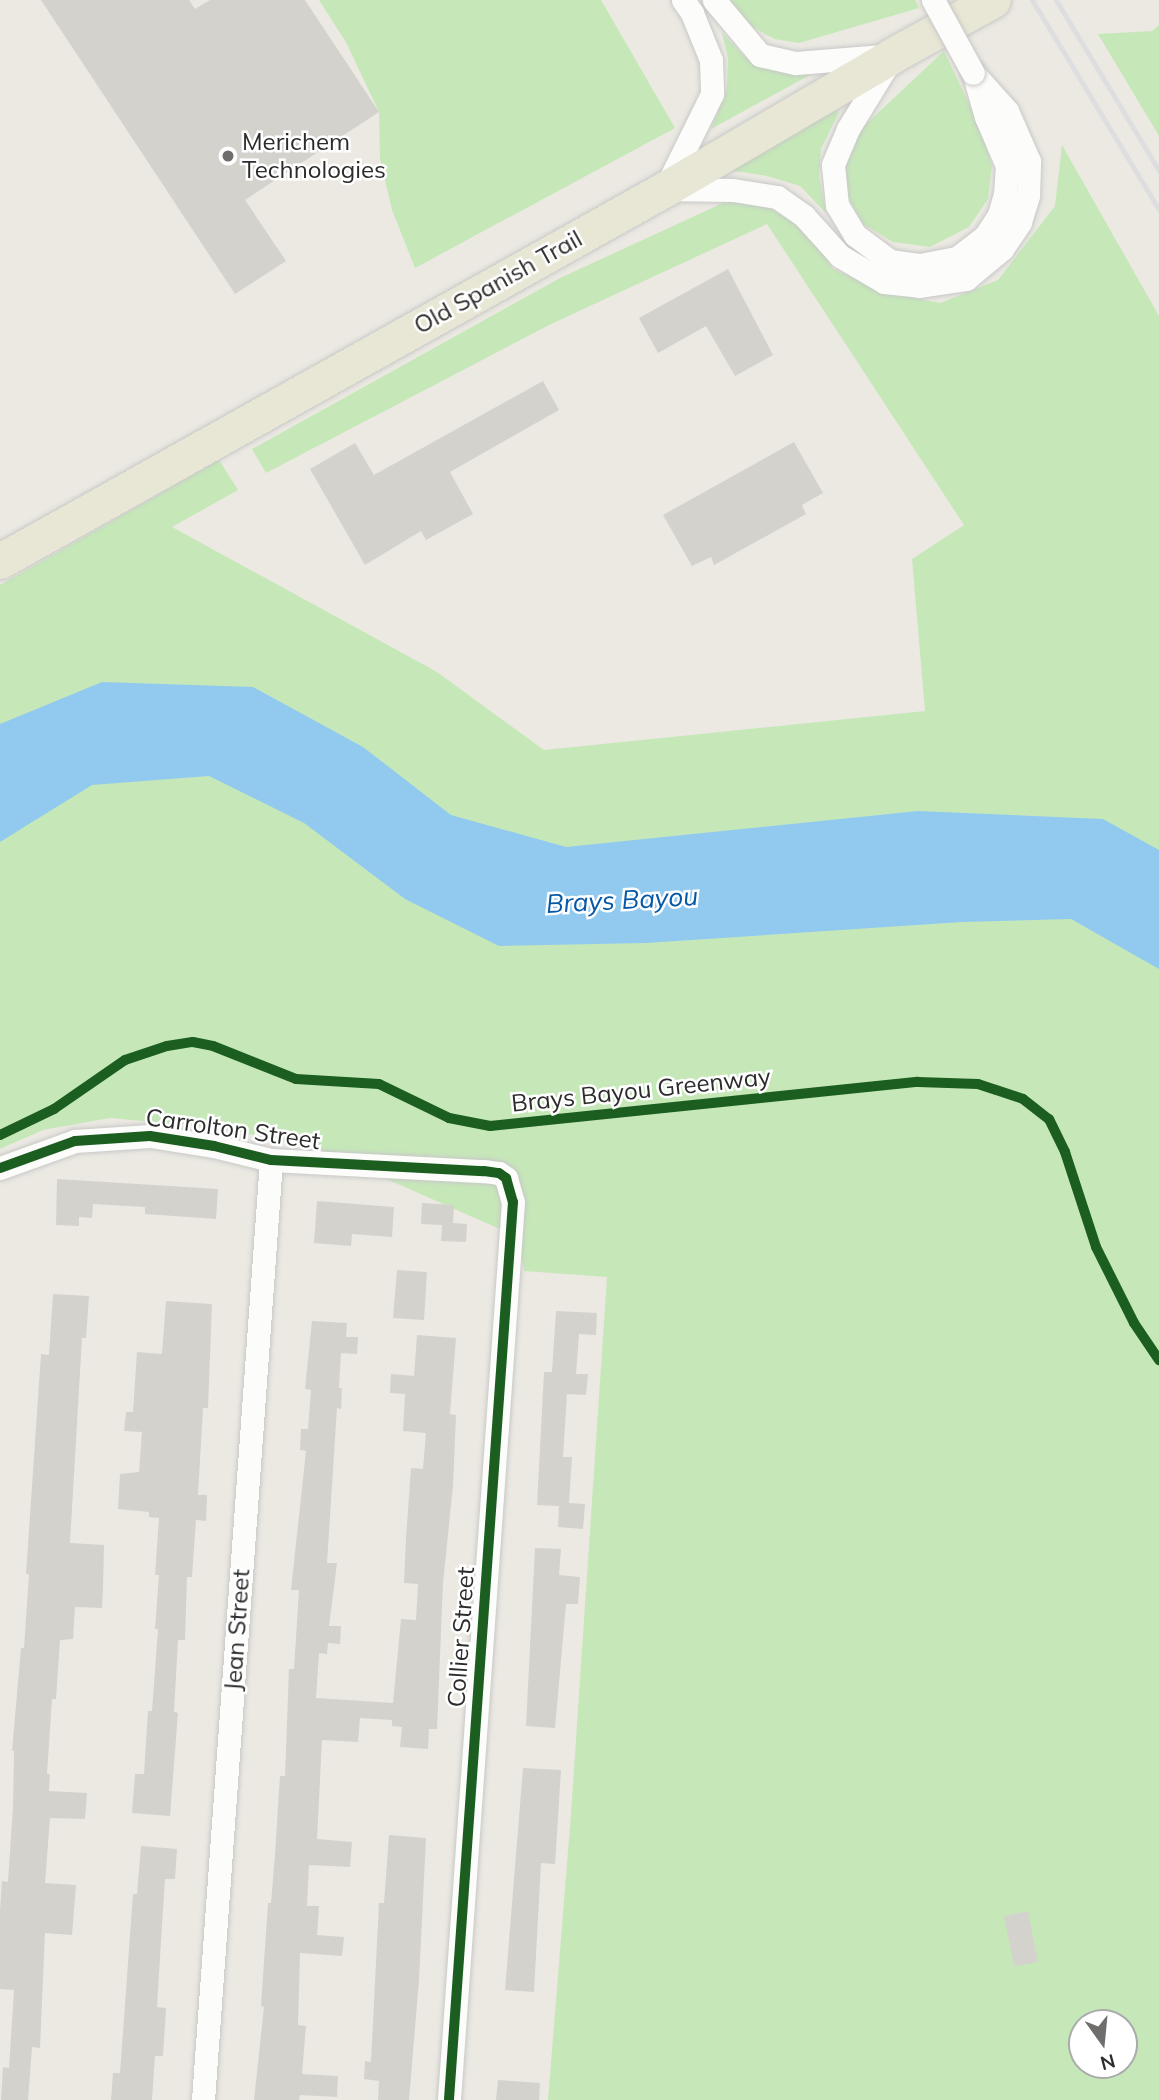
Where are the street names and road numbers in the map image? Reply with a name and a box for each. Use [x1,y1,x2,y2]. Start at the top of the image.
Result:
street label: Old Spanish Trail [409,224,587,340]
street label: Brays Bayou Greenway [510,1062,772,1118]
street label: Carrolton Street [144,1103,322,1155]
street label: Collier Street [442,1566,480,1708]
street label: Jean Street [218,1568,256,1692]

